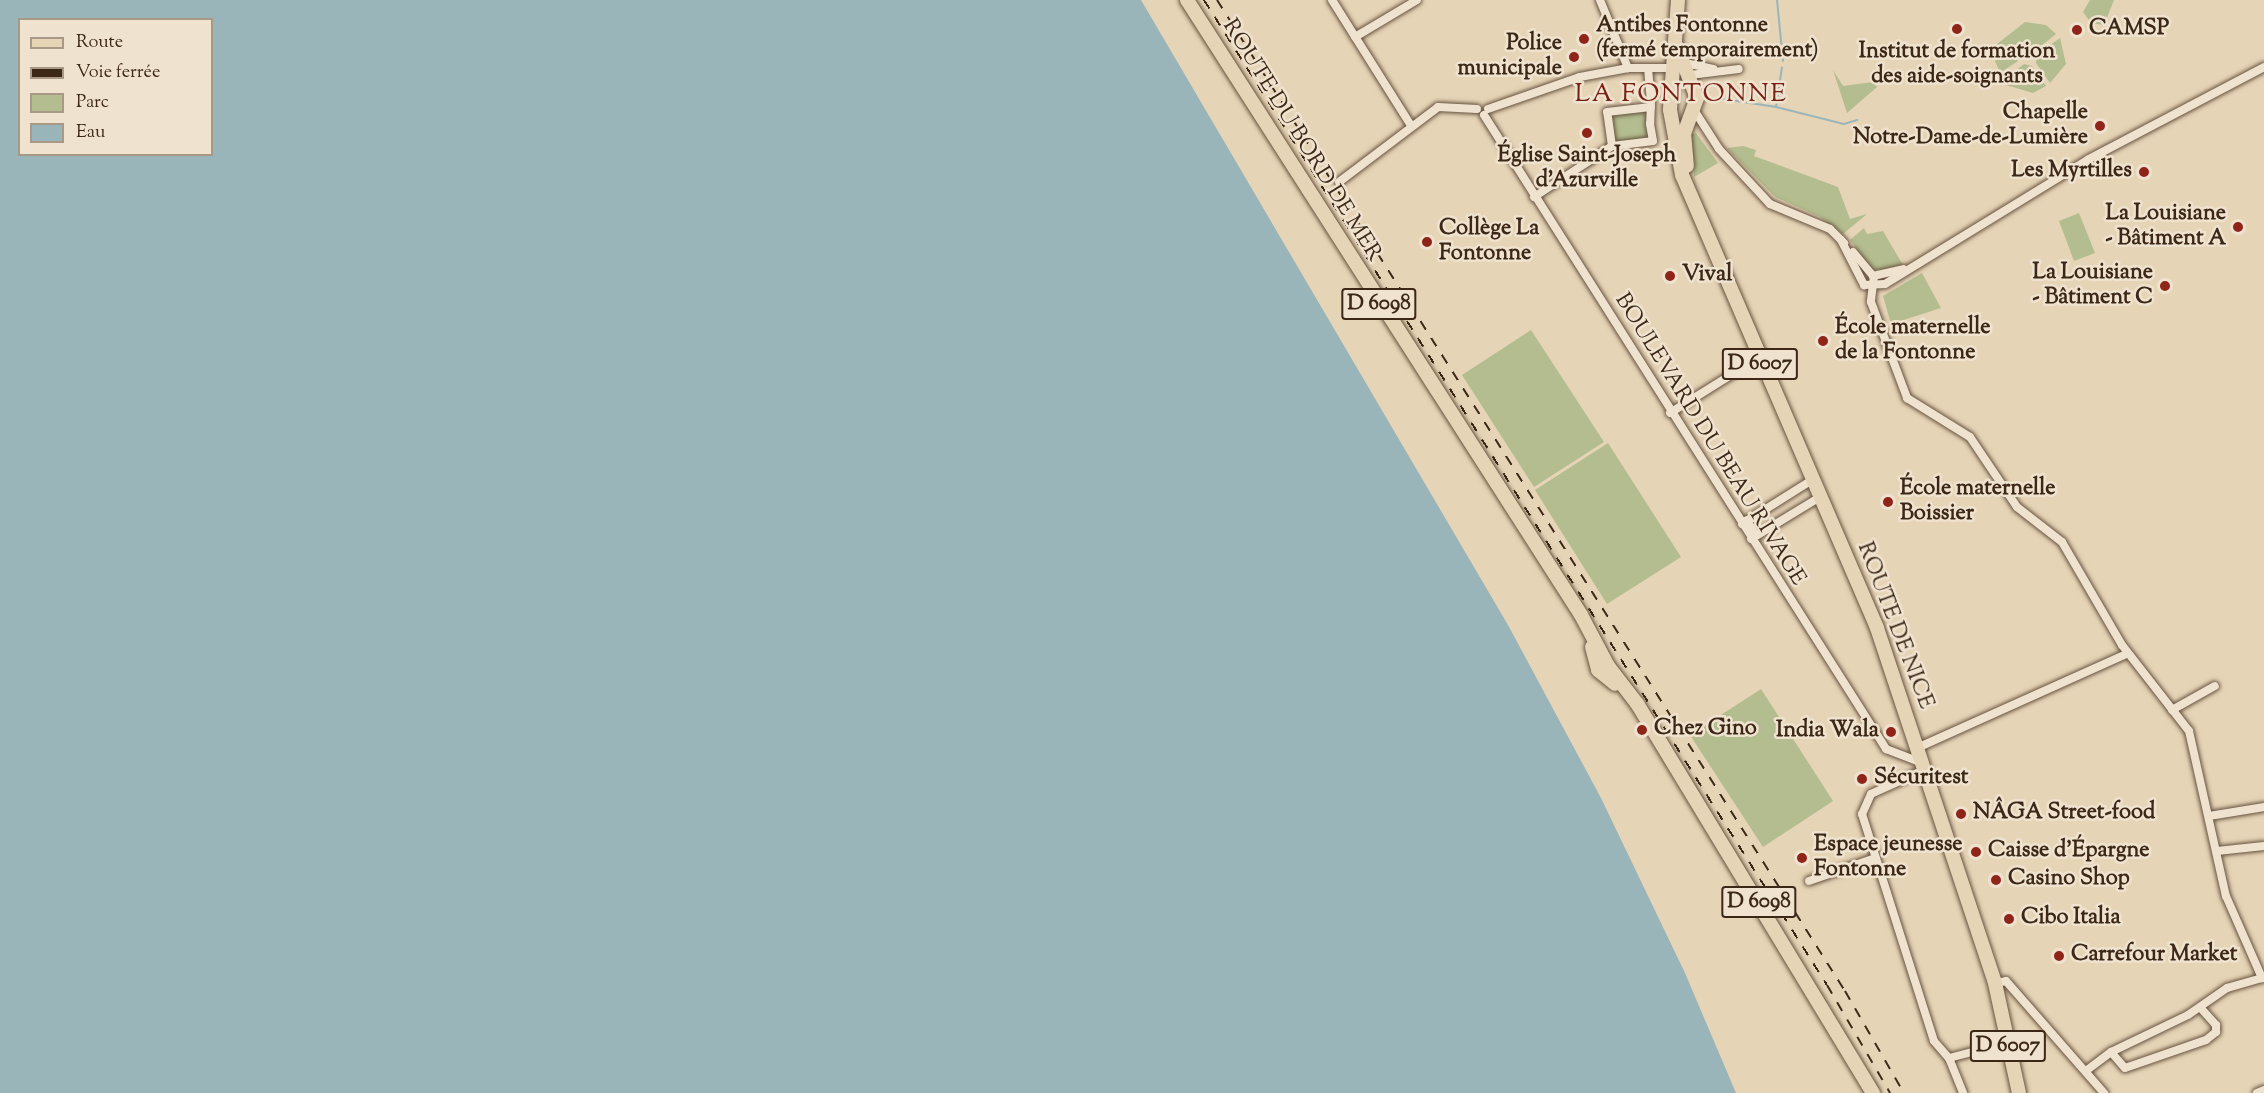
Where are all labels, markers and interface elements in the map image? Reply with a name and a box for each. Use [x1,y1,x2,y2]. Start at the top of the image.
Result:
place label: Antibes Fontonne (fermé temporairement) [1596,13,1818,64]
street label: ROUTE DU BORD DE MER [1215,15,1387,267]
place label: CAMSP [2089,17,2169,43]
legend [18,18,213,156]
marker: Institut de formation des aide-soignants [1950,22,1964,36]
marker: CAMSP [2070,23,2084,37]
text: Route [76,30,123,56]
place label: Police municipale [1458,31,1562,82]
marker: Antibes Fontonne (fermé temporairement) [1577,32,1591,46]
place label: Institut de formation des aide-soignants [1859,39,2055,90]
marker: Police municipale [1567,50,1581,64]
text: Voie ferrée [76,60,160,86]
district label: LA FONTONNE [1574,79,1788,111]
text: Parc [76,90,109,116]
place label: Chapelle Notre-Dame-de-Lumière [1853,100,2088,152]
marker: Chapelle Notre-Dame-de-Lumière [2093,119,2107,133]
text: Eau [76,120,105,146]
marker: Église Saint-Joseph d'Azurville [1580,126,1594,140]
place label: Église Saint-Joseph d'Azurville [1498,143,1676,194]
place label: Les Myrtilles [2011,159,2132,185]
marker: Les Myrtilles [2137,165,2151,179]
place label: La Louisiane - Bâtiment A [2105,201,2226,252]
place label: Collège La Fontonne [1439,216,1539,268]
marker: La Louisiane - Bâtiment A [2231,220,2245,234]
marker: Collège La Fontonne [1420,235,1434,249]
place label: La Louisiane - Bâtiment C [2032,260,2153,312]
place label: Vival [1682,263,1732,289]
marker: Vival [1663,269,1677,283]
marker: La Louisiane - Bâtiment C [2158,279,2172,293]
road number: D 6098 [1340,286,1418,322]
street label: BOULEVARD DU BEAU RIVAGE [1608,289,1810,591]
place label: École maternelle de la Fontonne [1835,315,1990,366]
marker: École maternelle de la Fontonne [1816,334,1830,348]
road number: D 6007 [1721,346,1799,382]
place label: École maternelle Boissier [1900,476,2055,528]
marker: École maternelle Boissier [1881,495,1895,509]
street label: ROUTE DE NICE [1850,539,1938,713]
place label: Chez Gino [1654,717,1757,743]
place label: India Wala [1776,719,1879,745]
marker: Chez Gino [1635,723,1649,737]
marker: India Wala [1884,725,1898,739]
place label: Sécuritest [1874,766,1968,792]
marker: Sécuritest [1855,772,1869,786]
place label: NÂGA Street-food [1973,801,2156,827]
marker: NÂGA Street-food [1954,807,1968,821]
place label: Espace jeunesse Fontonne [1814,832,1963,884]
place label: Caisse d'Épargne [1988,839,2149,865]
marker: Caisse d'Épargne [1969,845,1983,859]
marker: Espace jeunesse Fontonne [1795,851,1809,865]
place label: Casino Shop [2008,867,2130,893]
marker: Casino Shop [1989,873,2003,887]
road number: D 6098 [1720,884,1798,920]
place label: Cibo Italia [2021,906,2121,932]
marker: Cibo Italia [2002,912,2016,926]
place label: Carrefour Market [2071,943,2237,969]
marker: Carrefour Market [2052,949,2066,963]
road number: D 6007 [1969,1028,2047,1064]

